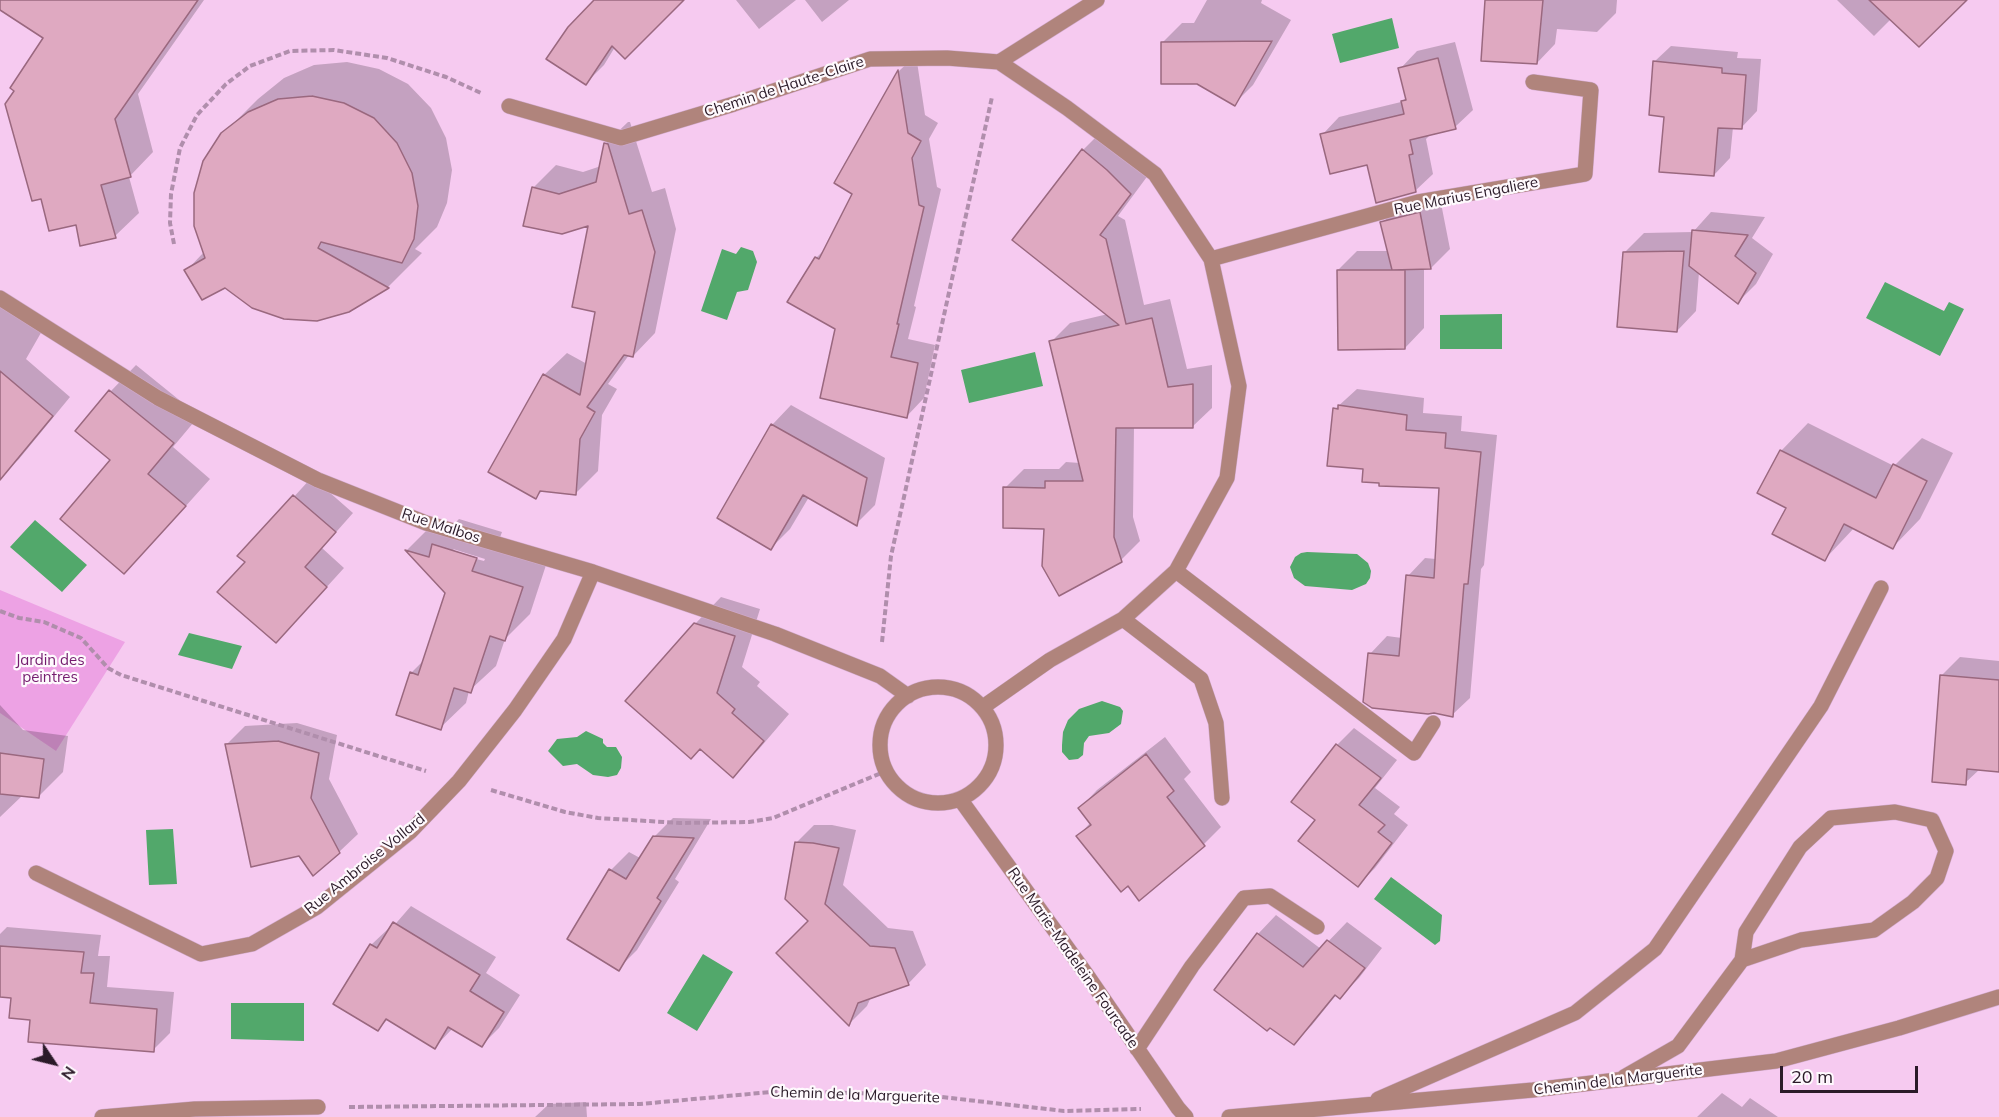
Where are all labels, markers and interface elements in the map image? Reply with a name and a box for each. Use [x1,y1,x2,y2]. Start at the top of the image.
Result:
street label: Chemin de Haute-Claire [702,53,866,121]
street label: Rue Marius Engaliere [1392,173,1540,219]
street label: Rue Malbos [399,505,483,547]
park label: Jardin des peintres [15,651,85,686]
street label: Rue Ambroise Vollard [301,810,429,918]
street label: Rue Marie-Madeleine Fourcade [1004,864,1142,1052]
north arrow [24,1033,84,1093]
scale bar [1783,1054,1921,1092]
street label: Chemin de la Marguerite [1533,1061,1703,1099]
text: N [57,1063,80,1084]
text: 20 m [1791,1065,1833,1088]
street label: Chemin de la Marguerite [770,1083,940,1107]

